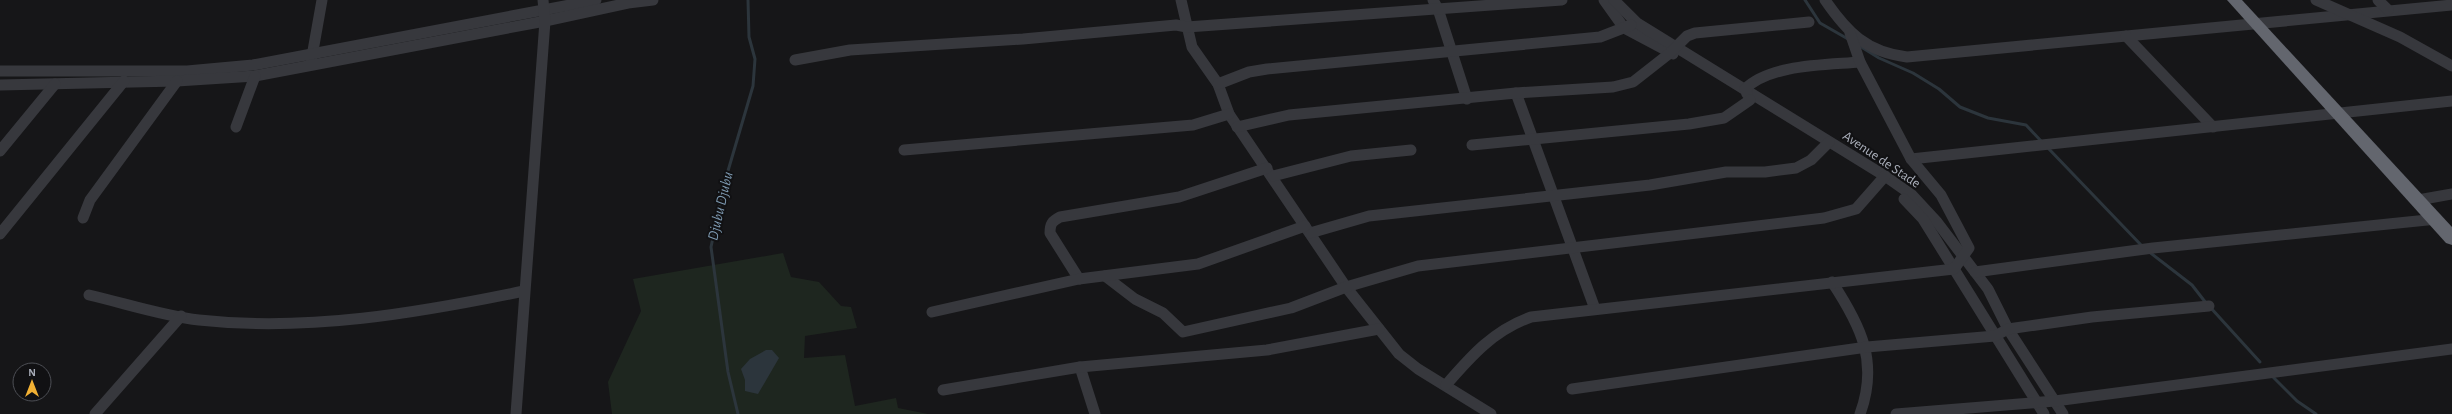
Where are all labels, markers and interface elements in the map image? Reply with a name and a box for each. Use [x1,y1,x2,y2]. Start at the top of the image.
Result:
street label: Avenue de Stade [1840,129,1923,191]
water label: Djubu Djubu [705,170,736,242]
north arrow [12,362,52,402]
text: N [28,367,36,378]

